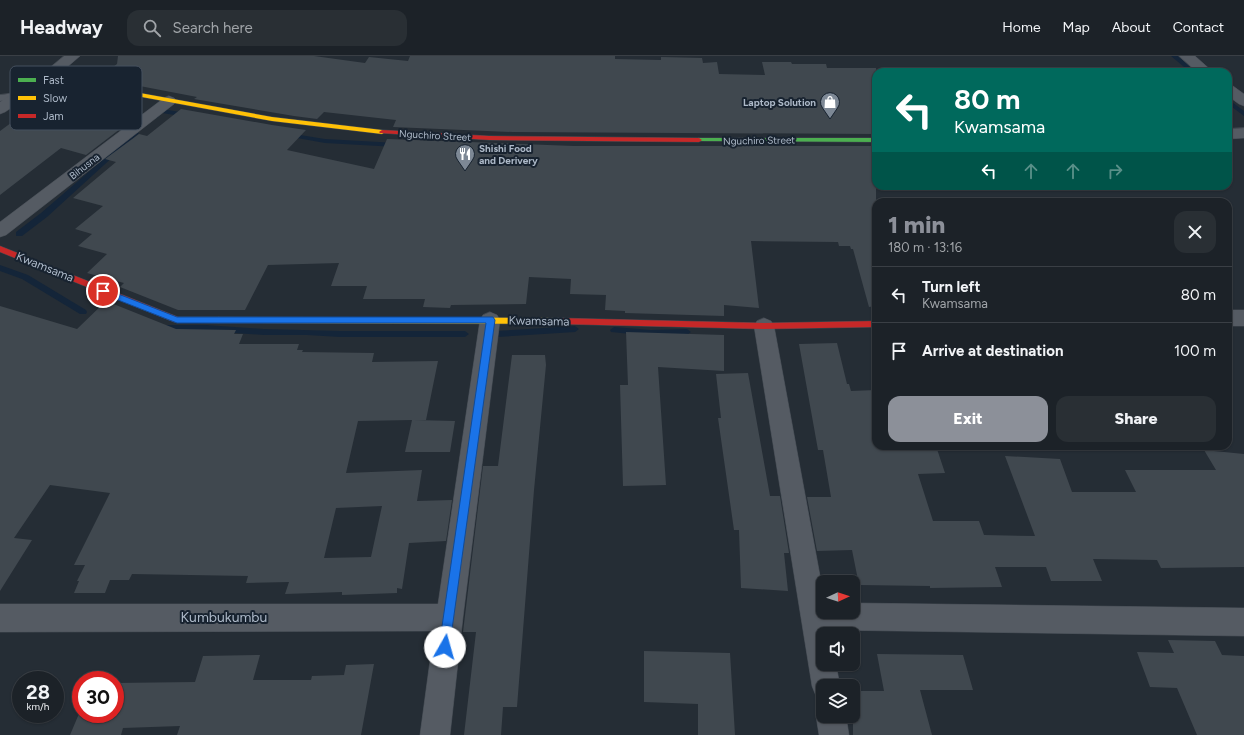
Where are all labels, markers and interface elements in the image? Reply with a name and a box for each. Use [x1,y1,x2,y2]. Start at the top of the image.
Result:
search box [127,10,407,46]
text: Headway [20,16,103,39]
icon: search [141,17,163,39]
text: Search here [173,19,253,37]
text: Home [1002,19,1041,36]
text: Map [1063,19,1090,36]
text: About [1112,19,1151,36]
text: Contact [1173,19,1224,36]
legend [10,66,142,130]
text: Fast [43,74,64,87]
text: 80 m [954,82,1020,116]
icon: left [888,84,940,136]
shop icon: Laptop Solution [819,91,841,119]
text: Slow [43,92,67,105]
place label: Laptop Solution [743,96,816,109]
text: Jam [43,110,64,123]
text: Kwamsama [954,116,1045,138]
street label: Nguchiro Street [399,127,472,144]
street label: Nguchiro Street [723,133,795,148]
place label: Shishi Food and Derivery [479,142,538,167]
restaurant icon: Shishi Food and Derivery [454,143,476,171]
street label: Bihusna [67,151,102,182]
icon: left [978,160,1000,182]
icon: ahead [1020,160,1042,182]
icon: ahead [1062,160,1084,182]
icon: right [1104,160,1126,182]
text: 1 min [888,210,945,239]
button: close [1174,211,1216,253]
text: 180 m · 13:16 [888,240,962,255]
street label: Kwamsama [14,249,76,285]
pin [86,274,120,308]
text: Turn left [922,278,980,296]
icon: arrive [92,280,114,302]
icon: left [888,284,910,306]
text: 80 m [1181,286,1216,304]
text: Kwamsama [922,296,988,311]
street label: Kwamsama [508,313,570,329]
icon: arrive [888,340,910,362]
text: Arrive at destination [922,342,1063,360]
text: 100 m [1174,342,1216,360]
button: Exit [888,396,1048,442]
button: Share [1056,396,1216,442]
north arrow [816,575,860,619]
map controls [816,575,860,723]
street label: Kumbukumbu [181,609,267,626]
position arrow [424,626,466,668]
button: sound [816,627,860,671]
speed limit sign: 30 [72,671,124,723]
button: layers [816,679,860,723]
text: 28 [26,680,50,704]
text: km/h [27,700,49,713]

